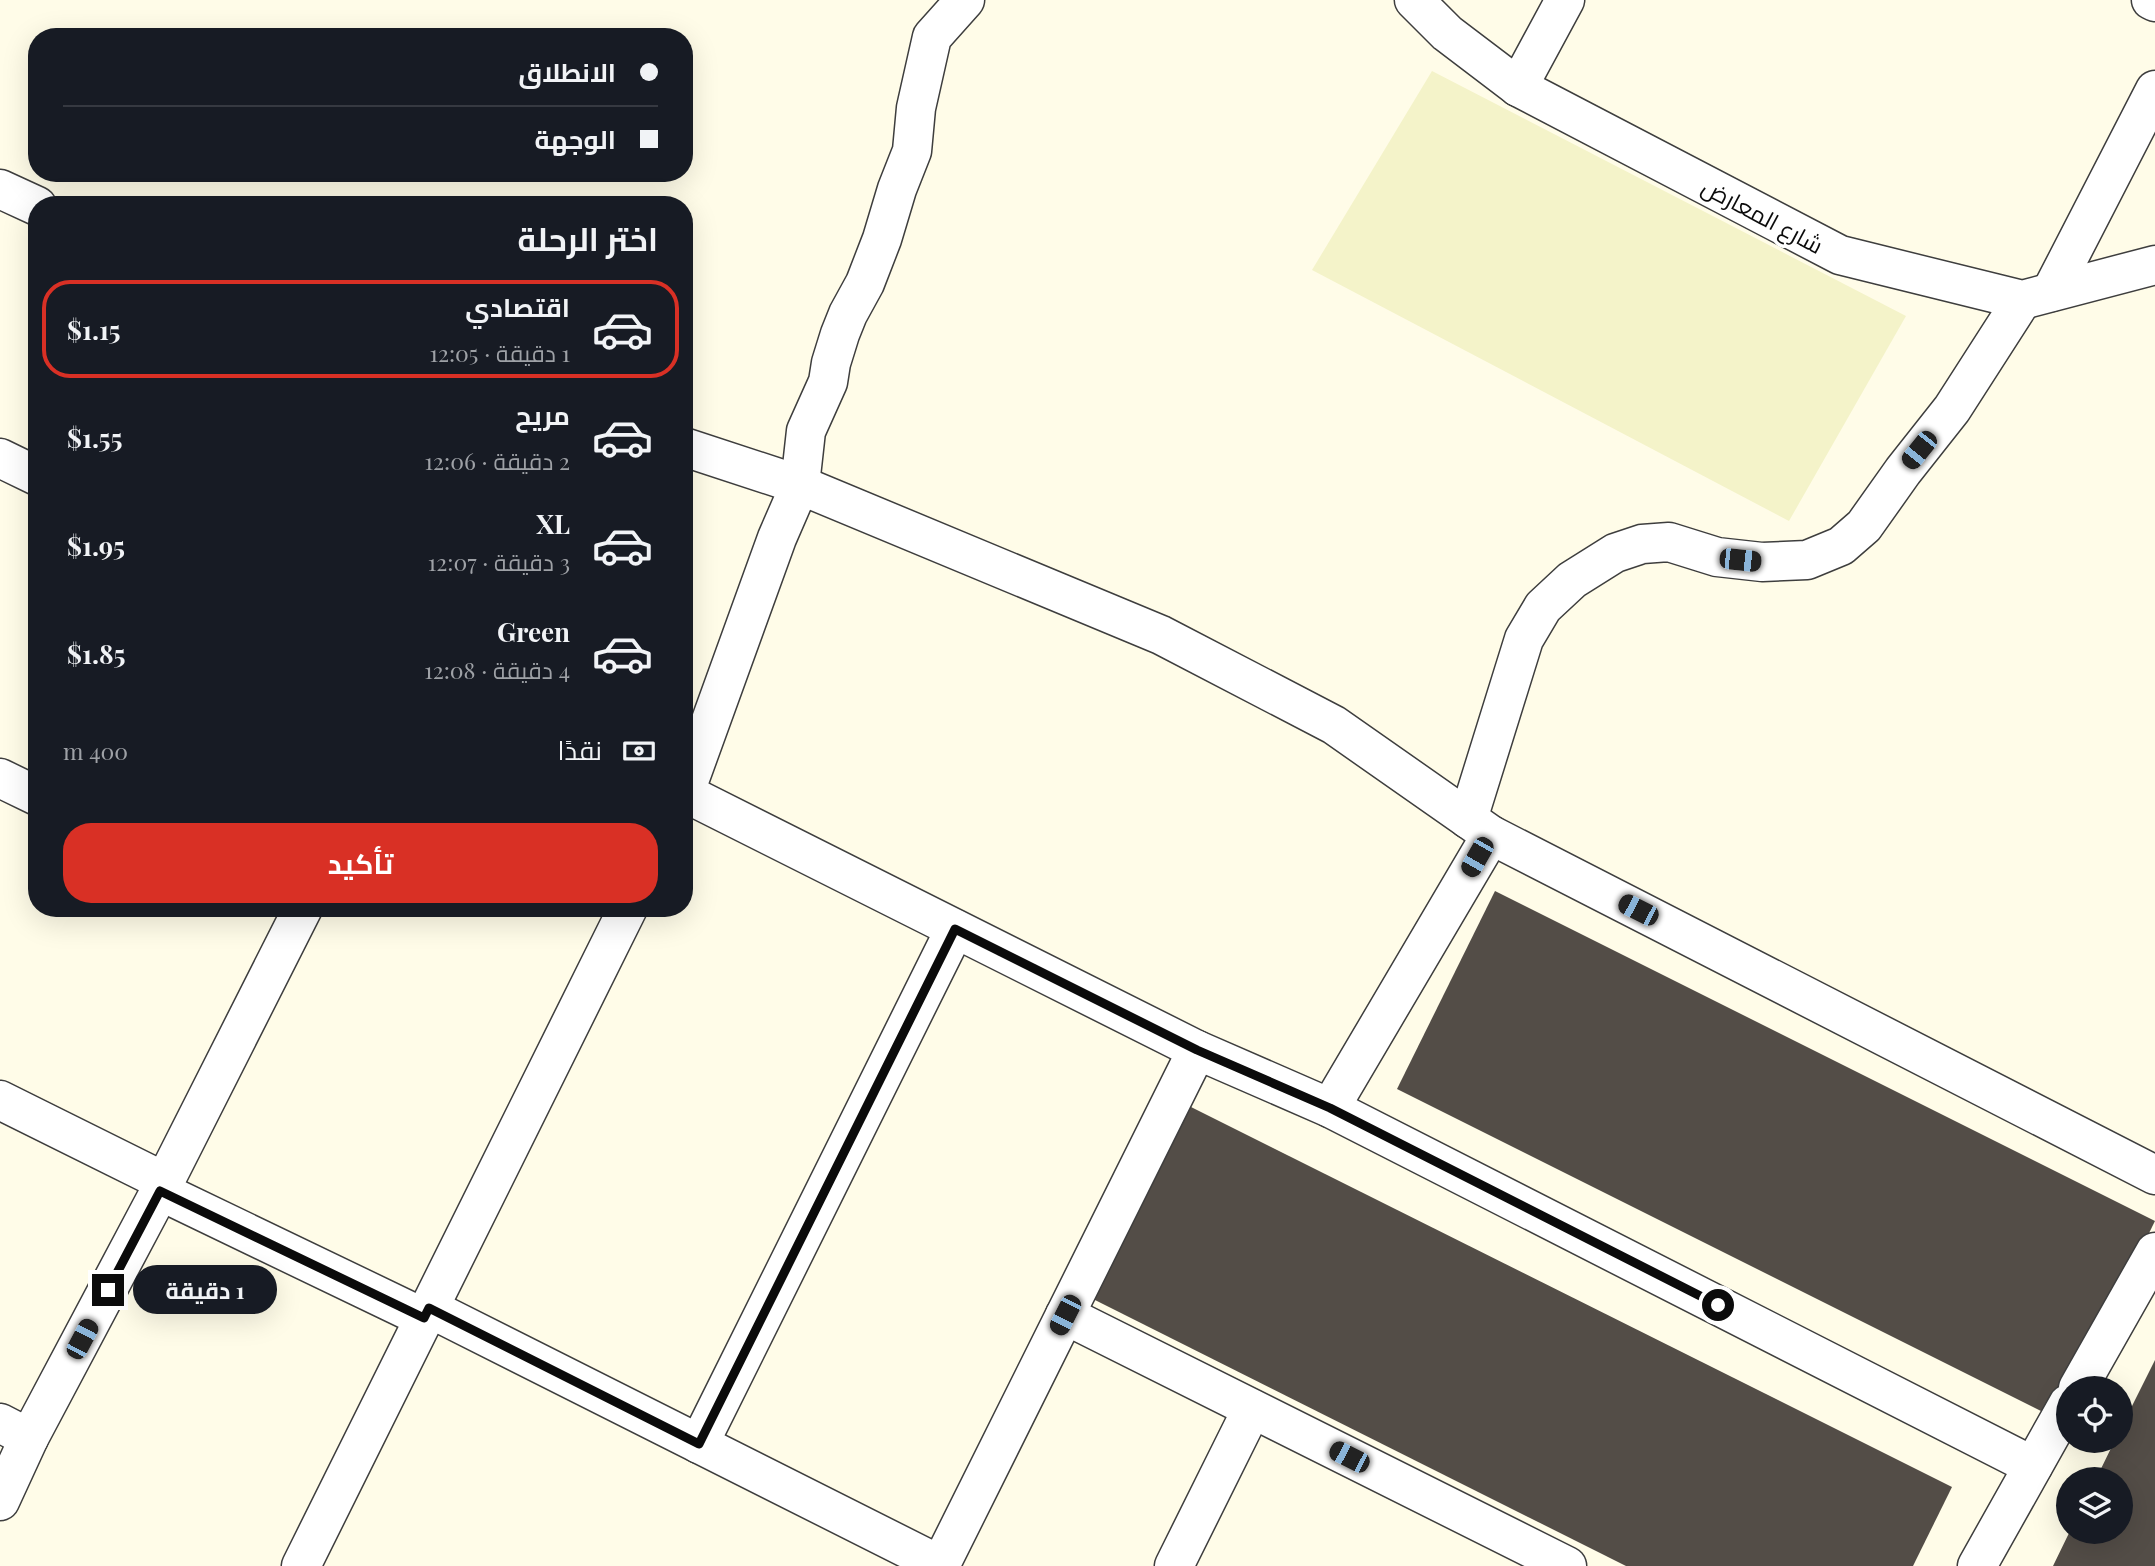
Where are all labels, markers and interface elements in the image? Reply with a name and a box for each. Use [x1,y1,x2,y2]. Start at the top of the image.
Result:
text: الانطلاق [518,54,616,89]
text: الوجهة [535,121,616,156]
street label: شارع المعارض [1696,170,1829,262]
text: اختر الرحلة [518,216,658,259]
text: اقتصادي [465,289,570,324]
icon: car [591,298,654,361]
text: $1.15 [67,312,121,347]
text: 1 دقيقة · 12:05 [429,337,570,368]
text: مريح [515,397,570,432]
icon: car [591,406,654,469]
text: $1.55 [67,420,122,455]
car [1898,427,1941,473]
text: 2 دقيقة · 12:06 [425,445,570,476]
text: XL [536,506,570,541]
icon: car [591,514,654,577]
text: $1.95 [67,528,125,563]
text: 3 دقيقة · 12:07 [428,546,570,577]
car [1719,547,1762,573]
text: Green [497,614,570,649]
icon: car [591,622,654,685]
text: $1.85 [67,636,125,671]
text: 4 دقيقة · 12:08 [424,654,570,685]
text: نقدًا [558,732,602,767]
icon: cash [620,732,658,770]
text: 400 m [63,735,128,766]
button: تأكيد [63,823,658,903]
car [1458,834,1497,880]
car [1615,891,1662,929]
callout: 1 دقيقة [132,1266,276,1314]
route end [92,1274,124,1306]
text: 1 دقيقة [165,1274,245,1305]
route start [1702,1289,1734,1321]
car [1047,1292,1084,1338]
car [63,1316,102,1362]
map controls [2056,1376,2133,1544]
button: locate [2056,1376,2133,1453]
car [1326,1438,1373,1476]
button: layers [2056,1467,2133,1544]

